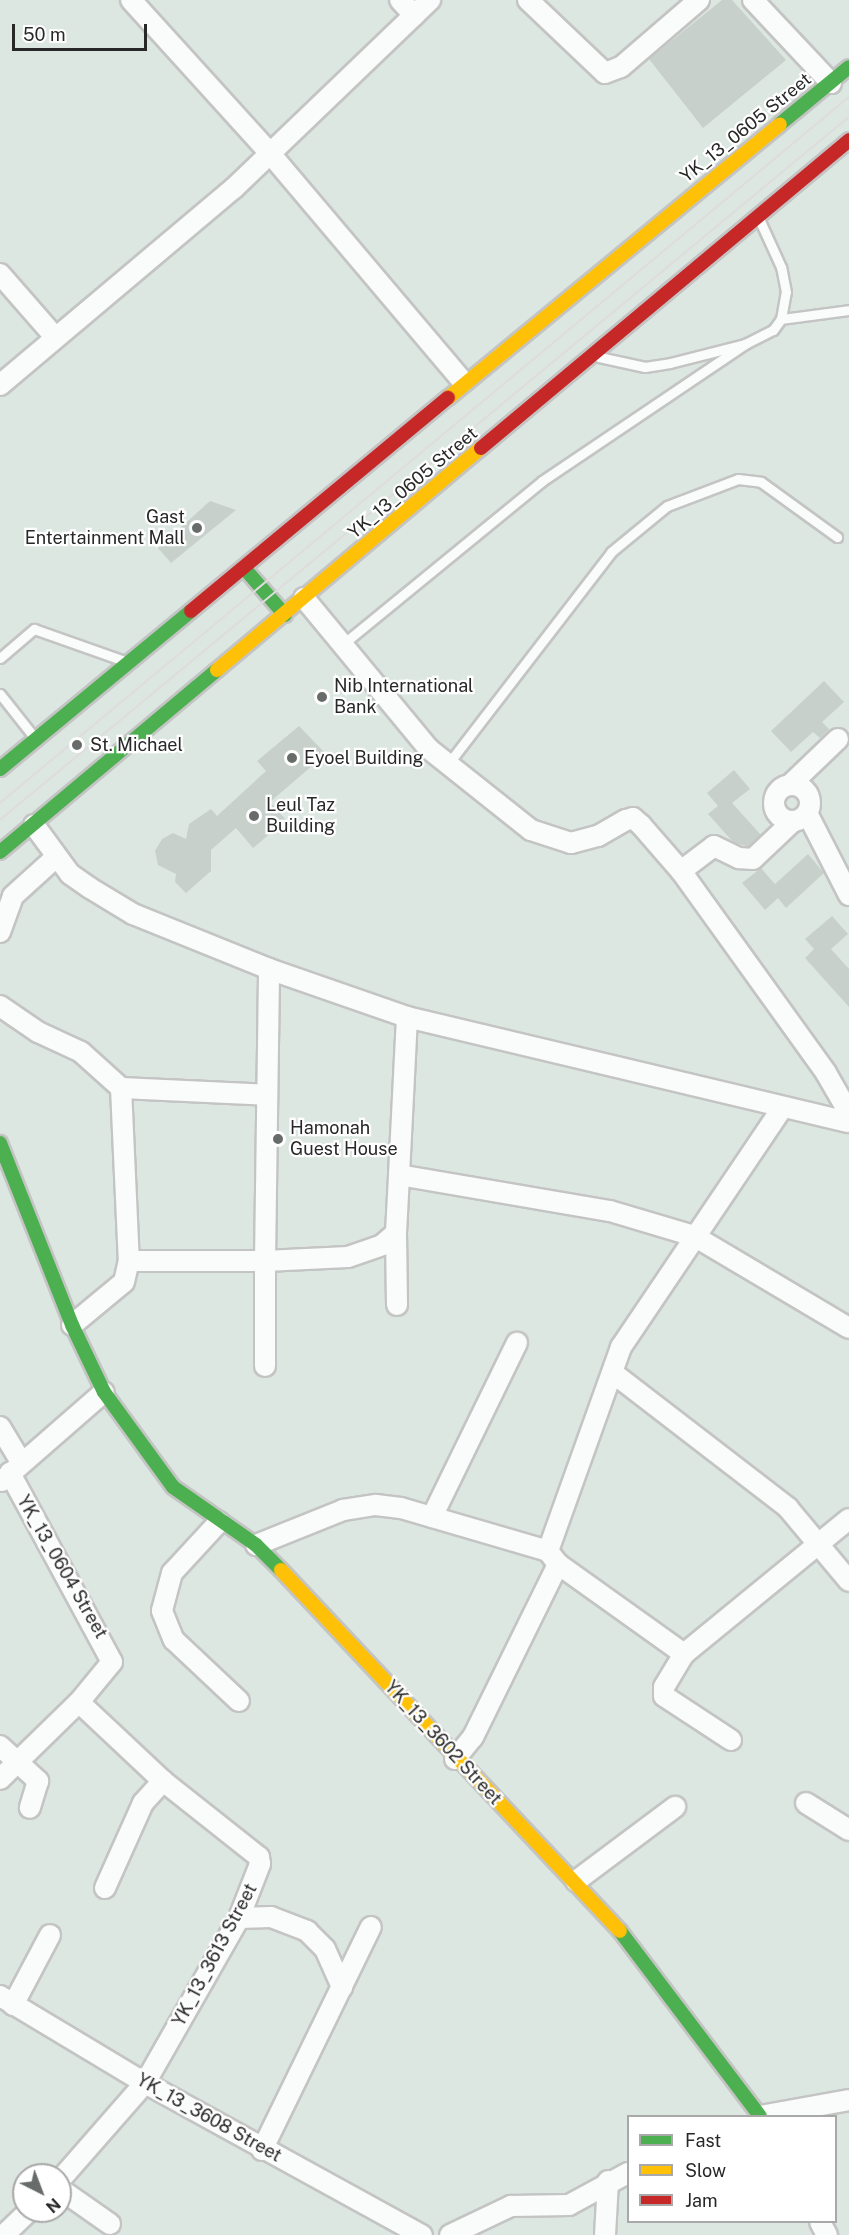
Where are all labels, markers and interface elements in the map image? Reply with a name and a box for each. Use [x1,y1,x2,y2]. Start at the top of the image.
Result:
scale bar [15,12,150,50]
text: 50 m [23,24,66,45]
street label: YK_13_0605 Street [676,69,816,187]
street label: YK_13_0605 Street [344,423,482,543]
place label: Gast Entertainment Mall [25,507,185,550]
marker: Gast Entertainment Mall [190,521,204,535]
place label: Nib International Bank [334,676,474,718]
marker: Nib International Bank [315,690,329,704]
place label: St. Michael [90,734,183,756]
marker: St. Michael [68,736,86,754]
place label: Eyoel Building [304,747,424,769]
marker: Eyoel Building [285,751,299,765]
place label: Leul Taz Building [266,795,335,838]
marker: Leul Taz Building [247,809,261,823]
place label: Hamonah Guest House [290,1118,398,1160]
marker: Hamonah Guest House [271,1132,285,1146]
street label: YK_13_0604 Street [12,1492,112,1642]
street label: YK_13_3602 Street [380,1677,506,1809]
street label: YK_13_3613 Street [168,1880,262,2030]
street label: YK_13_3608 Street [133,2069,285,2167]
legend [627,2115,837,2223]
text: Fast [685,2130,721,2151]
text: Slow [685,2160,726,2181]
north arrow [12,2163,72,2223]
text: Jam [685,2190,718,2211]
text: N [42,2194,64,2217]

